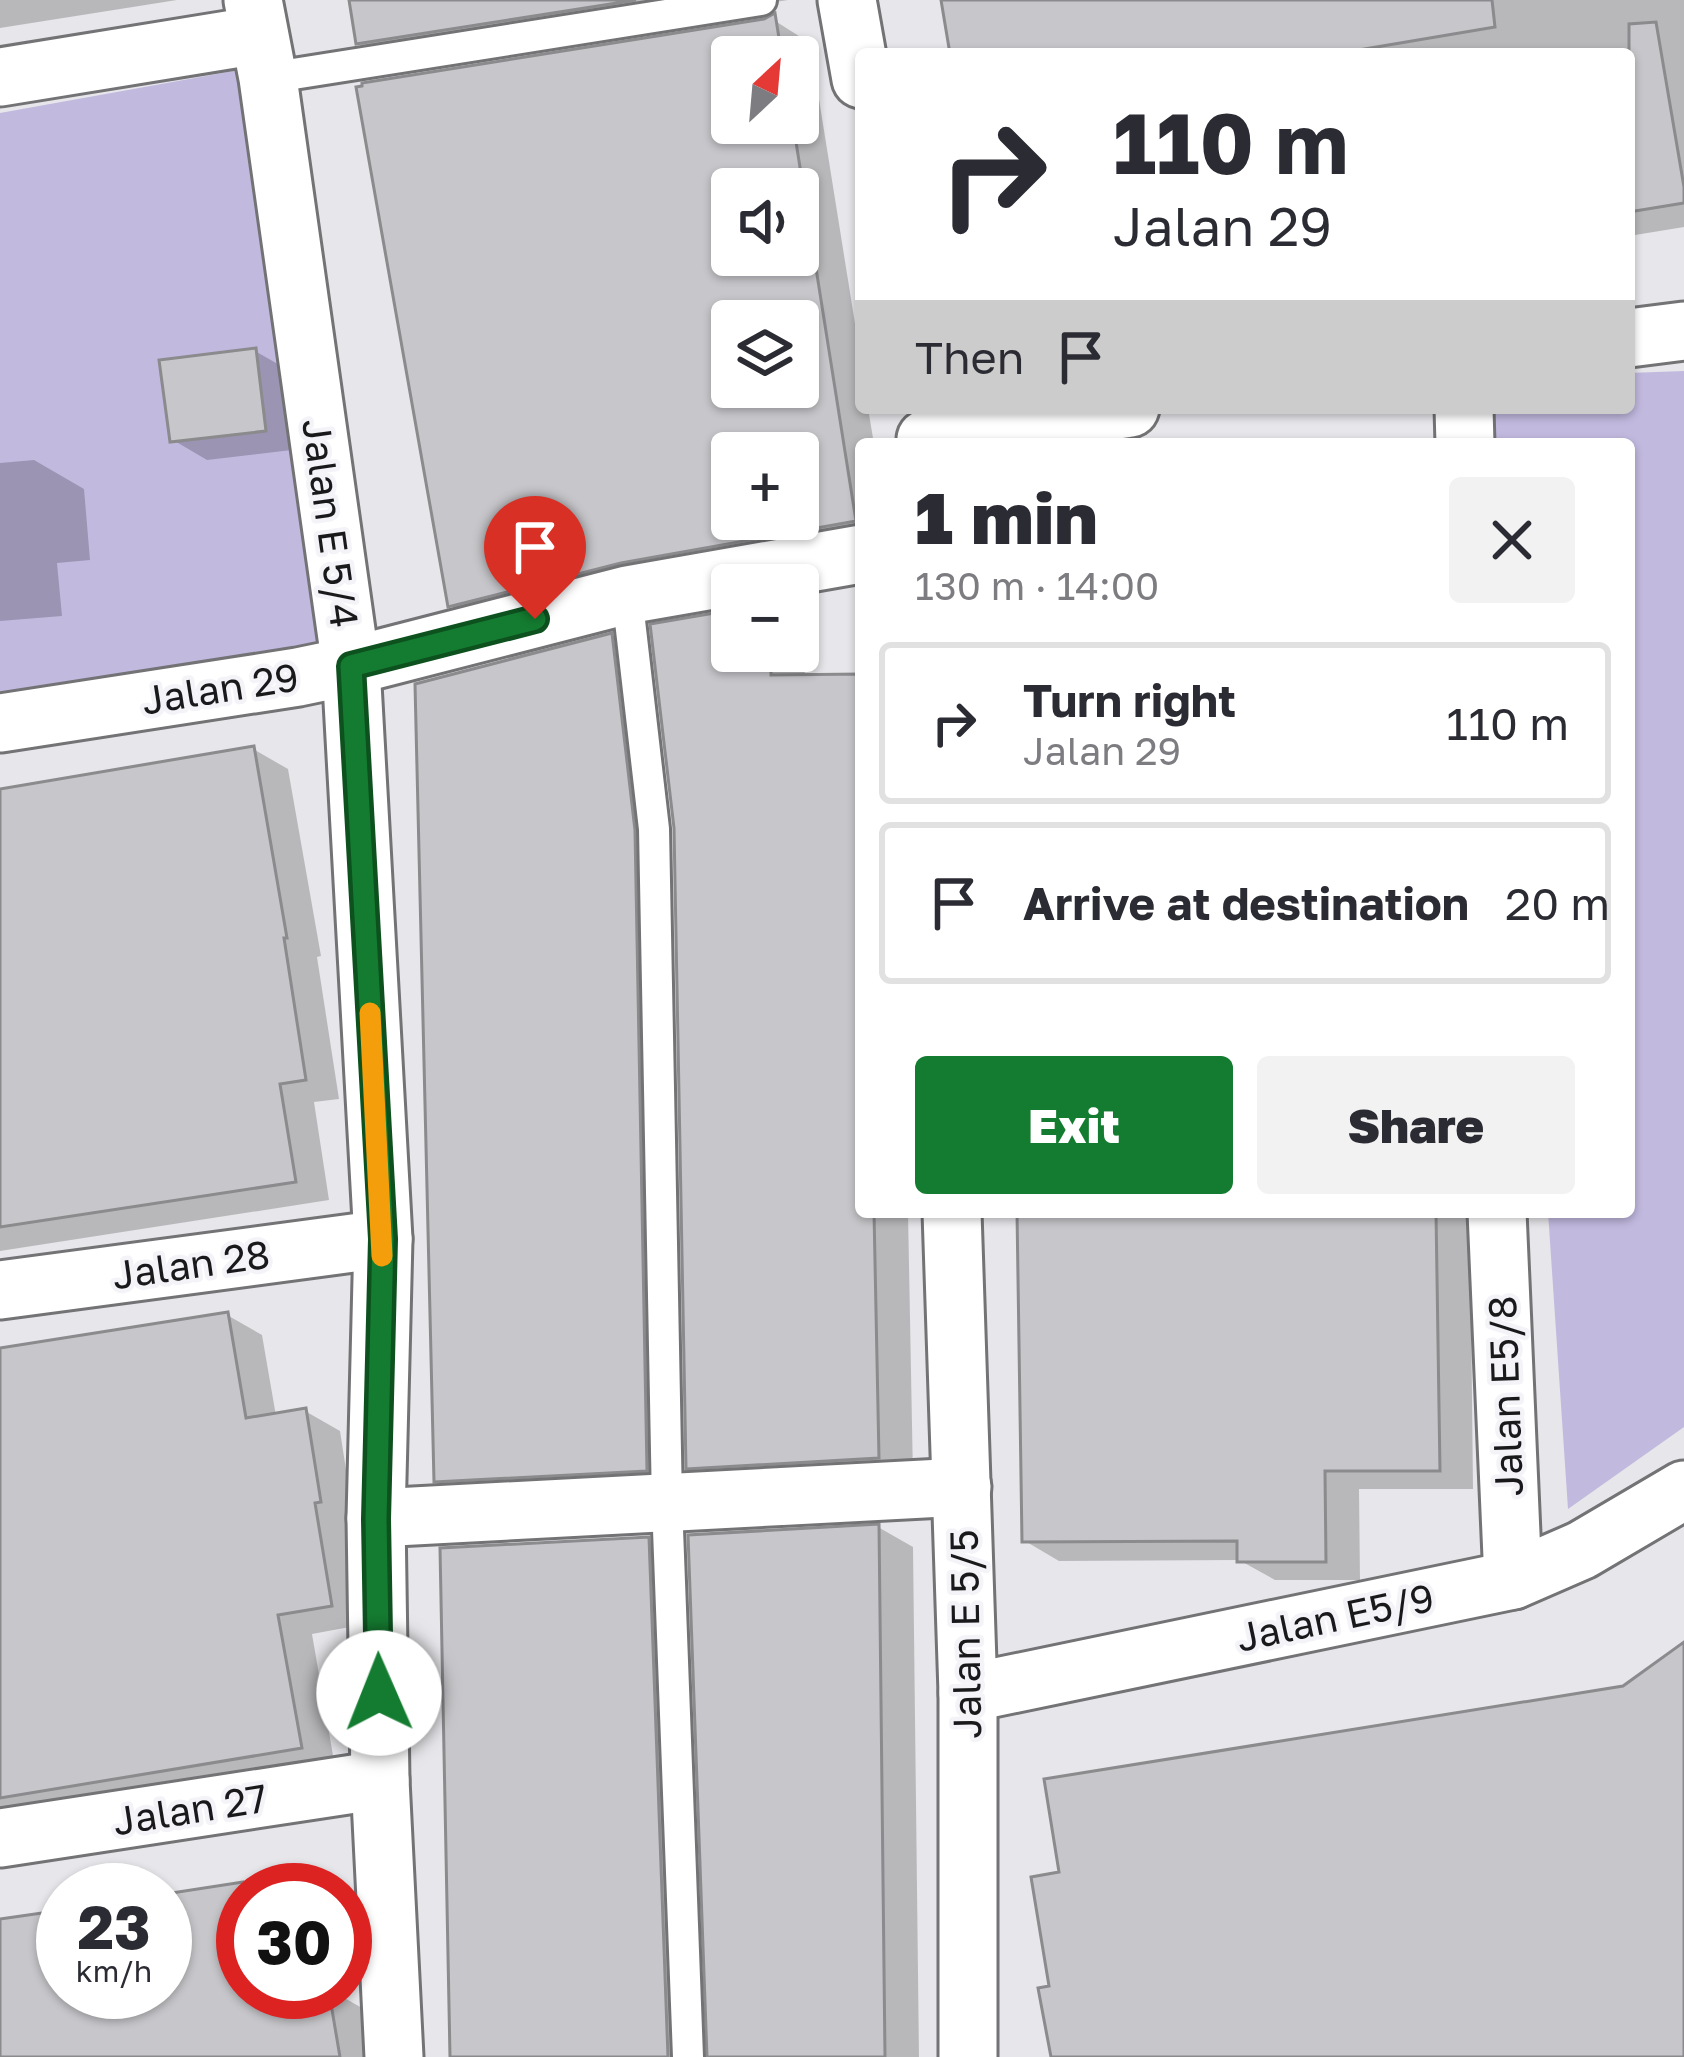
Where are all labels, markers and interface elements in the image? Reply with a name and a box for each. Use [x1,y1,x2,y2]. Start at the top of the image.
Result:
north arrow [711,36,819,144]
map controls [711,36,819,672]
text: 110 m [1113,92,1349,192]
icon: right [915,96,1071,252]
button: sound [711,168,819,276]
text: Jalan 29 [1113,193,1332,258]
button: layers [711,300,819,408]
icon: arrive [1048,324,1114,390]
text: Then [915,330,1024,384]
street label: Jalan E 5/4 [293,415,369,631]
button: + [711,432,819,540]
text: 1 min [915,473,1098,560]
button: close [1449,477,1575,603]
pin [484,496,586,619]
icon: arrive [502,514,568,580]
text: 130 m · 14:00 [915,562,1159,609]
button: − [711,564,819,672]
street label: Jalan 29 [138,652,302,724]
text: Turn right [1023,673,1236,727]
icon: right [921,690,987,756]
text: 110 m [1446,696,1569,750]
text: Jalan 29 [1023,727,1181,774]
icon: arrive [921,870,987,936]
text: Arrive at destination [1023,876,1469,930]
text: 20 m [1505,876,1610,930]
button: Exit [915,1056,1233,1194]
button: Share [1257,1056,1575,1194]
street label: Jalan 28 [109,1230,273,1298]
street label: Jalan E5/8 [1478,1295,1532,1497]
street label: Jalan E 5/5 [940,1529,990,1739]
street label: Jalan E5/9 [1232,1573,1438,1661]
position arrow [316,1630,442,1756]
street label: Jalan 27 [110,1774,270,1844]
speed limit sign: 30 [216,1863,372,2019]
text: 23 [77,1890,151,1962]
text: km/h [76,1953,152,1989]

